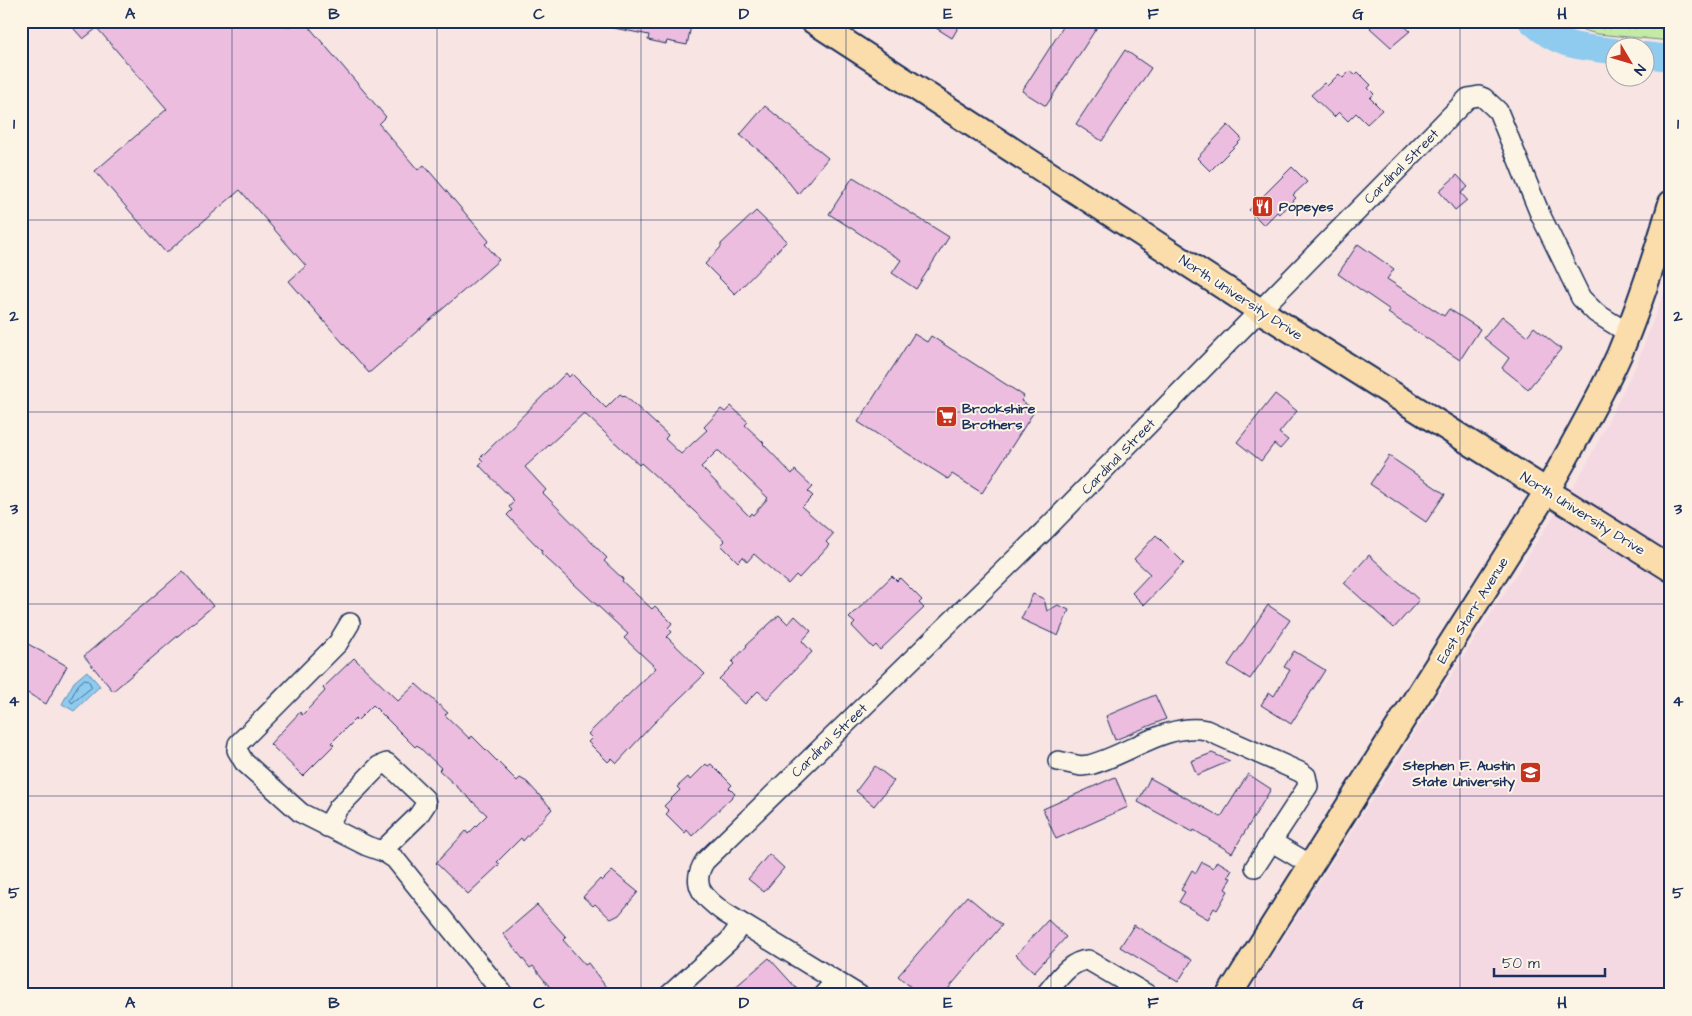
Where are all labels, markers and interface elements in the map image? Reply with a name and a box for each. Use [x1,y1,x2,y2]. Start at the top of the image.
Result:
text: A [125,3,136,25]
text: B [328,3,340,25]
text: C [533,3,545,25]
text: D [739,3,750,25]
text: E [943,3,953,25]
text: F [1147,3,1159,25]
text: G [1352,3,1364,25]
text: H [1557,3,1567,25]
north arrow [1604,38,1654,88]
text: N [1629,60,1650,79]
text: 1 [13,113,16,135]
text: 1 [1677,113,1680,135]
street label: Cardinal Street [1360,124,1444,209]
restaurant icon: Popeyes [1251,194,1275,218]
place label: Popeyes [1279,197,1333,217]
street label: North University Drive [1175,250,1307,346]
text: 2 [8,305,19,327]
text: 2 [1672,305,1683,327]
place label: Brookshire Brothers [962,399,1036,435]
supermarket icon: Brookshire Brothers [934,404,958,428]
street label: Cardinal Street [1077,414,1161,499]
street label: North University Drive [1516,467,1649,561]
text: 3 [9,498,19,520]
text: 3 [1673,498,1683,520]
street label: East Starr Avenue [1432,553,1514,668]
text: 4 [9,690,20,712]
text: 4 [1673,690,1684,712]
street label: Cardinal Street [787,699,873,782]
place label: Stephen F. Austin State University [1402,756,1515,792]
school or university icon: Stephen F. Austin State University [1519,761,1543,785]
text: 5 [8,882,20,904]
text: 5 [1672,882,1684,904]
scale bar [1494,946,1606,978]
text: 50 m [1502,953,1540,974]
text: A [125,992,136,1014]
text: B [328,992,340,1014]
text: C [533,992,545,1014]
text: D [739,992,750,1014]
text: E [943,992,953,1014]
text: F [1147,992,1159,1014]
text: G [1352,992,1364,1014]
text: H [1557,992,1567,1014]

